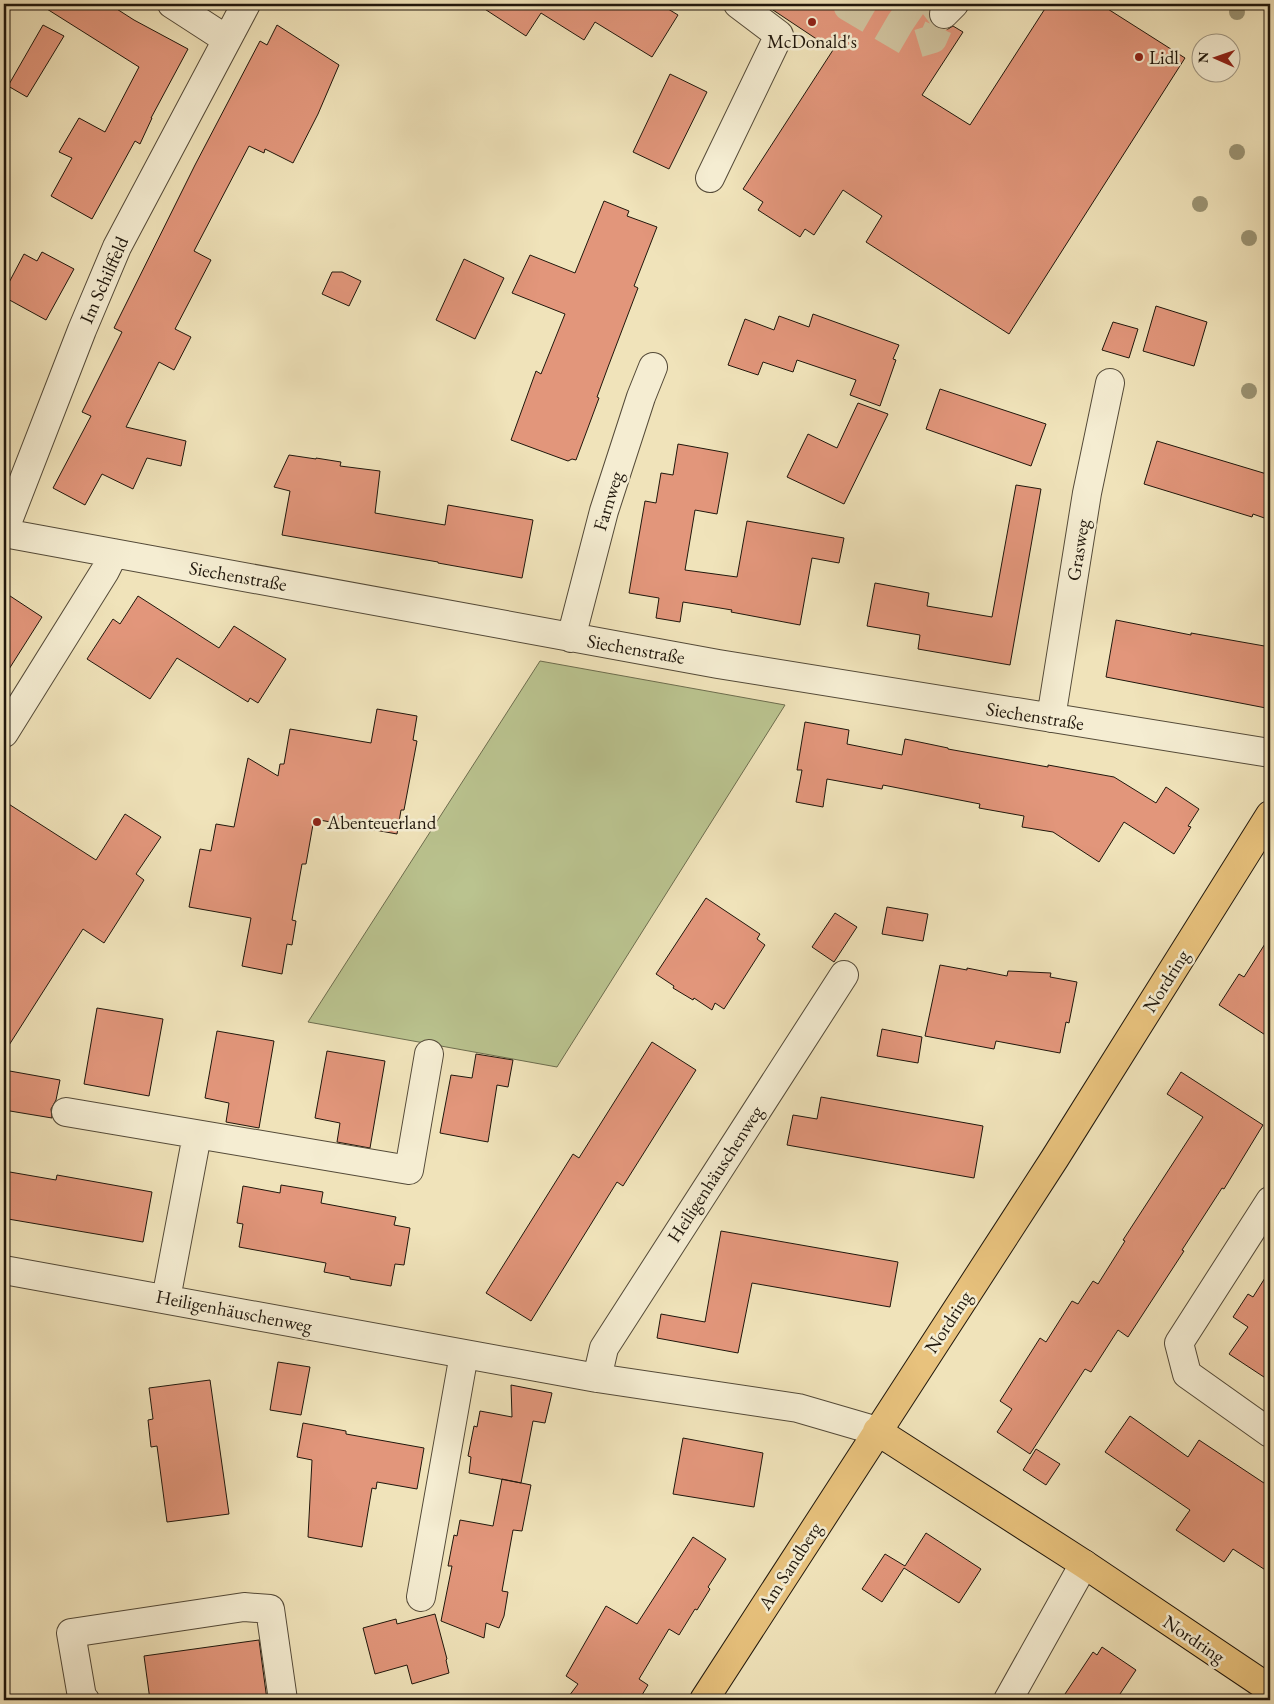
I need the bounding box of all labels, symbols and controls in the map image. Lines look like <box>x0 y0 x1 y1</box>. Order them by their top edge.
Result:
marker: McDonald's <box>806 16 818 28</box>
place label: McDonald's <box>767 29 857 54</box>
north arrow <box>1192 32 1242 82</box>
place label: Lidl <box>1149 45 1179 70</box>
marker: Lidl <box>1133 51 1145 63</box>
text: N <box>1194 51 1212 64</box>
street label: Im Schilffeld <box>74 232 134 327</box>
street label: Farnweg <box>587 468 629 534</box>
street label: Grasweg <box>1061 517 1095 583</box>
street label: Siechenstraße <box>187 555 289 597</box>
street label: Siechenstraße <box>585 628 687 670</box>
street label: Siechenstraße <box>984 696 1086 736</box>
place label: Abenteuerland <box>326 810 437 835</box>
marker: Abenteuerland <box>311 816 323 828</box>
street label: Nordring <box>1137 944 1195 1017</box>
street label: Heiligenhäuschenweg <box>661 1100 769 1247</box>
street label: Heiligenhäuschenweg <box>154 1284 315 1339</box>
street label: Nordring <box>919 1285 978 1358</box>
street label: Am Sandberg <box>752 1517 828 1615</box>
street label: Nordring <box>1158 1609 1230 1669</box>

